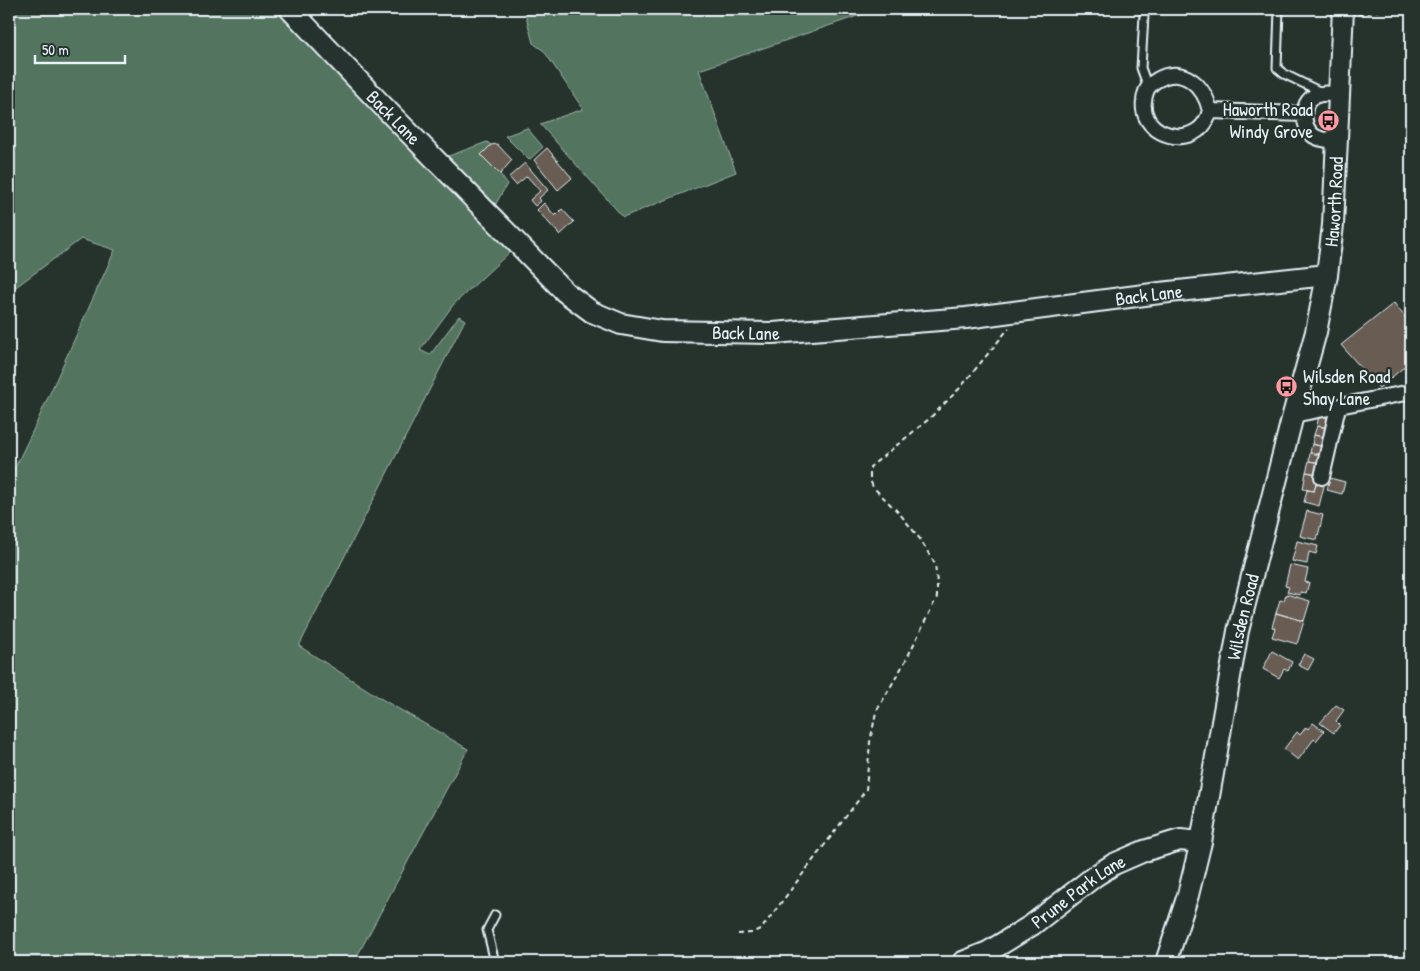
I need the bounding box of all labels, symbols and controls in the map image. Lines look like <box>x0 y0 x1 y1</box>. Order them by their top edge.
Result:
scale bar <box>35 32 125 64</box>
text: 50 m <box>42 39 69 60</box>
street label: Back Lane <box>361 84 427 151</box>
place label: Haworth Road Windy Grove <box>1223 96 1314 144</box>
bus stop icon: Haworth Road Windy Grove <box>1317 108 1341 132</box>
street label: Haworth Road <box>1317 156 1349 248</box>
street label: Back Lane <box>1114 278 1184 312</box>
street label: Back Lane <box>712 319 781 346</box>
place label: Wilsden Road Shay Lane <box>1303 363 1391 411</box>
bus stop icon: Wilsden Road Shay Lane <box>1275 375 1299 399</box>
street label: Wilsden Road <box>1220 571 1265 662</box>
street label: Prune Park Lane <box>1025 848 1130 934</box>

